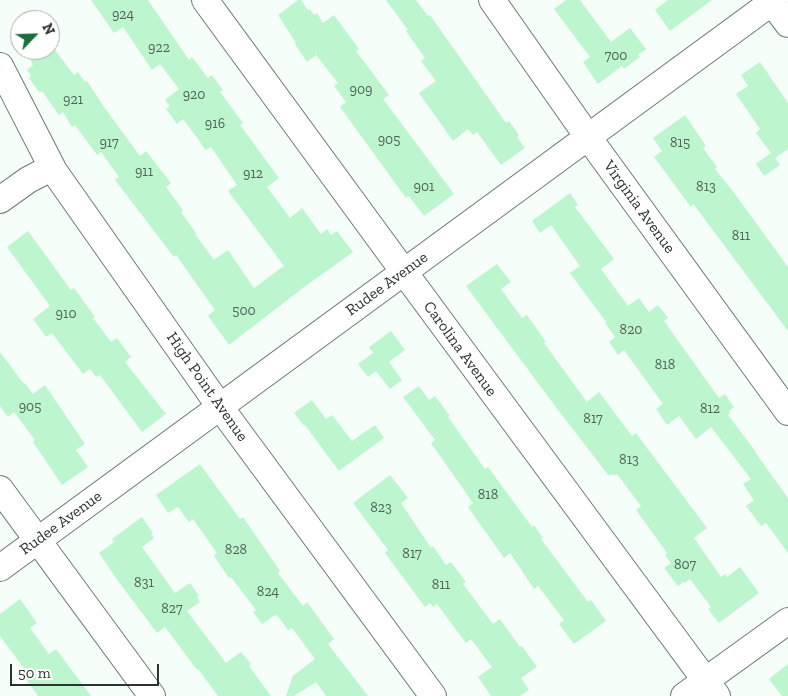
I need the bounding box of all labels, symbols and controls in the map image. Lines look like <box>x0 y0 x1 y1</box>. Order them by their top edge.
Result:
house number: 924 <box>112 7 134 23</box>
north arrow <box>10 10 60 60</box>
text: N <box>38 21 58 37</box>
house number: 922 <box>148 40 170 56</box>
house number: 700 <box>605 48 627 64</box>
house number: 909 <box>350 82 372 98</box>
house number: 920 <box>183 87 205 103</box>
house number: 921 <box>63 92 83 108</box>
house number: 916 <box>205 116 225 132</box>
house number: 905 <box>378 132 400 148</box>
house number: 917 <box>99 135 119 151</box>
house number: 815 <box>670 135 690 151</box>
street label: Virginia Avenue <box>599 157 679 257</box>
house number: 911 <box>135 164 153 180</box>
house number: 912 <box>243 166 263 182</box>
house number: 901 <box>414 179 434 195</box>
house number: 813 <box>696 179 716 195</box>
house number: 811 <box>732 228 750 244</box>
street label: Rudee Avenue <box>342 248 432 320</box>
street label: Carolina Avenue <box>419 298 501 400</box>
house number: 500 <box>232 303 256 319</box>
house number: 910 <box>56 306 76 322</box>
house number: 820 <box>620 322 642 338</box>
street label: High Point Avenue <box>162 329 252 445</box>
house number: 818 <box>655 357 675 373</box>
house number: 905 <box>19 399 41 415</box>
house number: 812 <box>700 401 720 417</box>
house number: 817 <box>583 411 603 427</box>
house number: 813 <box>619 452 639 468</box>
street label: Rudee Avenue <box>16 487 106 559</box>
house number: 818 <box>478 487 498 503</box>
house number: 823 <box>370 500 392 516</box>
house number: 828 <box>225 542 247 558</box>
house number: 817 <box>402 546 422 562</box>
house number: 807 <box>674 557 696 573</box>
house number: 831 <box>134 575 154 591</box>
house number: 811 <box>432 577 450 593</box>
house number: 824 <box>257 584 279 600</box>
house number: 827 <box>161 601 183 617</box>
scale bar <box>12 654 161 686</box>
text: 50 m <box>18 664 51 682</box>

